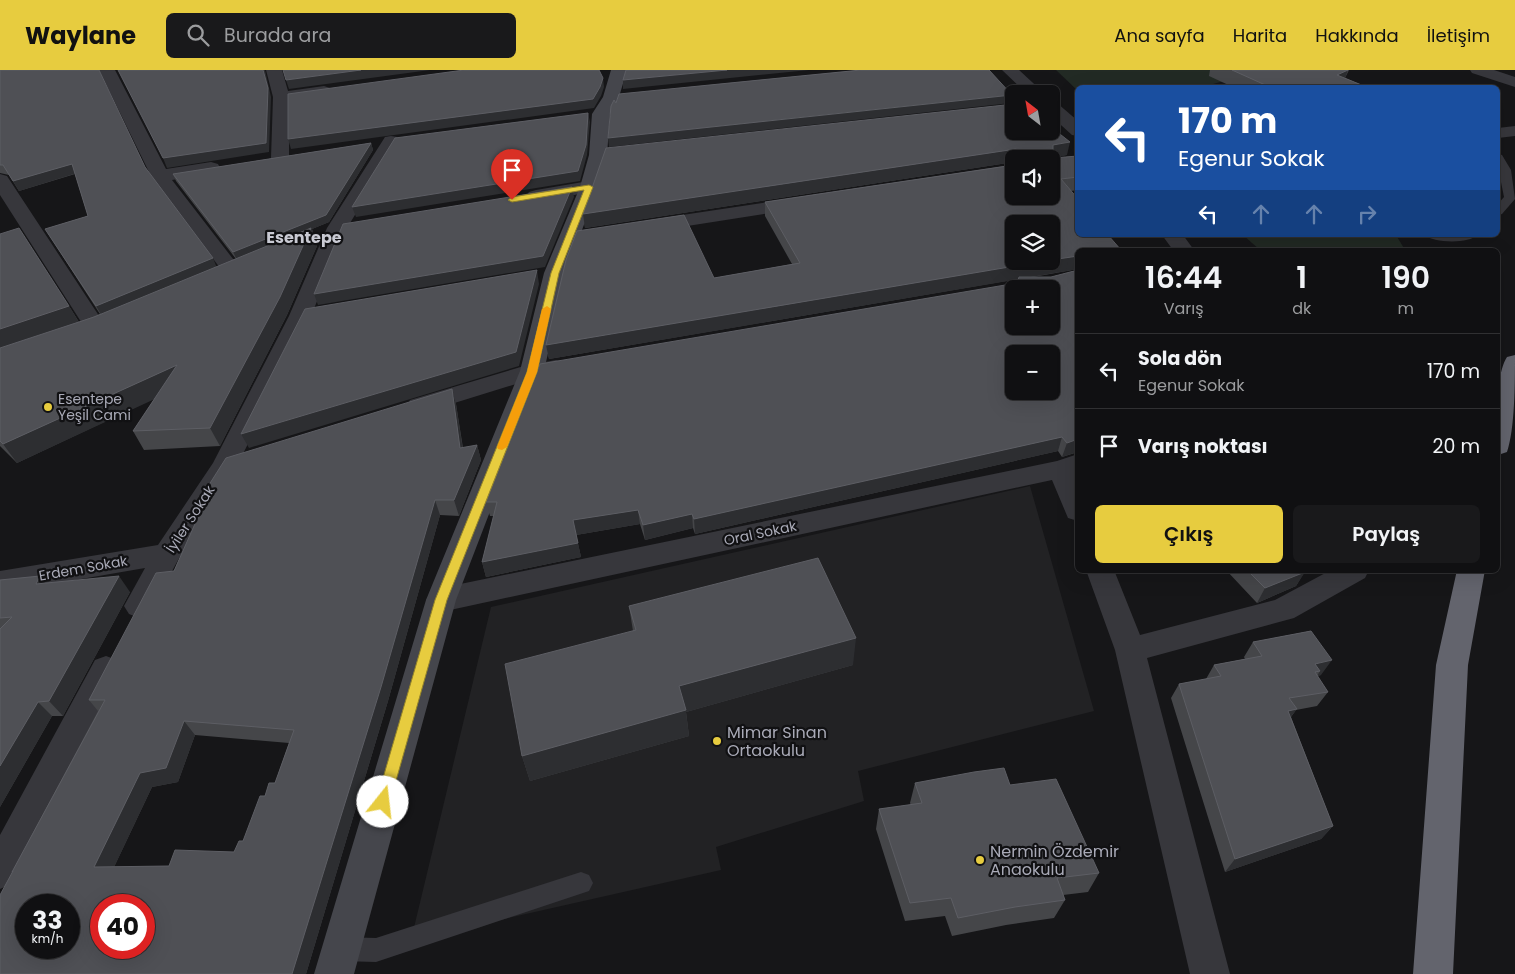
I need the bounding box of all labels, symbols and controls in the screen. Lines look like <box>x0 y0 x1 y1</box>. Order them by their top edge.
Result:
search box <box>166 13 516 58</box>
text: Waylane <box>25 19 136 52</box>
icon: search <box>184 21 212 49</box>
text: Burada ara <box>224 22 331 49</box>
text: Ana sayfa <box>1114 23 1205 48</box>
text: Harita <box>1233 23 1287 48</box>
text: Hakkında <box>1315 23 1399 48</box>
text: İletişim <box>1427 23 1490 48</box>
north arrow <box>1005 85 1060 140</box>
map controls <box>1005 85 1060 400</box>
text: 170 m <box>1178 96 1277 145</box>
icon: left <box>1095 105 1160 170</box>
text: Egenur Sokak <box>1178 143 1325 174</box>
pin <box>491 149 533 200</box>
button: sound <box>1005 150 1060 205</box>
icon: arrive <box>498 156 526 184</box>
icon: left <box>1194 200 1222 228</box>
icon: ahead <box>1247 200 1275 228</box>
icon: ahead <box>1300 200 1328 228</box>
icon: right <box>1353 200 1381 228</box>
button: layers <box>1005 215 1060 270</box>
district label: Esentepe <box>266 226 342 249</box>
text: 16:44 <box>1145 256 1222 299</box>
text: 1 <box>1296 256 1307 299</box>
text: 190 <box>1381 256 1430 299</box>
button: + <box>1005 280 1060 335</box>
text: Varış <box>1164 297 1204 320</box>
text: dk <box>1292 297 1311 320</box>
text: m <box>1397 297 1414 320</box>
button: − <box>1005 345 1060 400</box>
text: Sola dön <box>1138 345 1222 372</box>
icon: left <box>1095 357 1123 385</box>
text: 170 m <box>1427 358 1480 385</box>
text: Egenur Sokak <box>1138 374 1245 397</box>
place label: Esentepe Yeşil Cami <box>58 389 131 425</box>
marker: Esentepe Yeşil Cami <box>42 401 54 413</box>
icon: arrive <box>1095 432 1123 460</box>
text: Varış noktası <box>1138 433 1268 460</box>
text: 20 m <box>1432 433 1480 460</box>
street label: İyiler Sokak <box>161 481 220 557</box>
button: Çıkış <box>1095 505 1283 563</box>
button: Paylaş <box>1293 505 1480 563</box>
street label: Oral Sokak <box>722 515 799 550</box>
street label: Erdem Sokak <box>37 550 130 586</box>
place label: Mimar Sinan Ortaokulu <box>727 721 827 762</box>
marker: Mimar Sinan Ortaokulu <box>711 735 723 747</box>
position arrow <box>356 775 408 827</box>
place label: Nermin Özdemir Anaokulu <box>990 840 1119 881</box>
marker: Nermin Özdemir Anaokulu <box>974 854 986 866</box>
speed limit sign: 40 <box>90 894 155 959</box>
text: 33 <box>32 903 63 938</box>
text: km/h <box>32 930 63 947</box>

